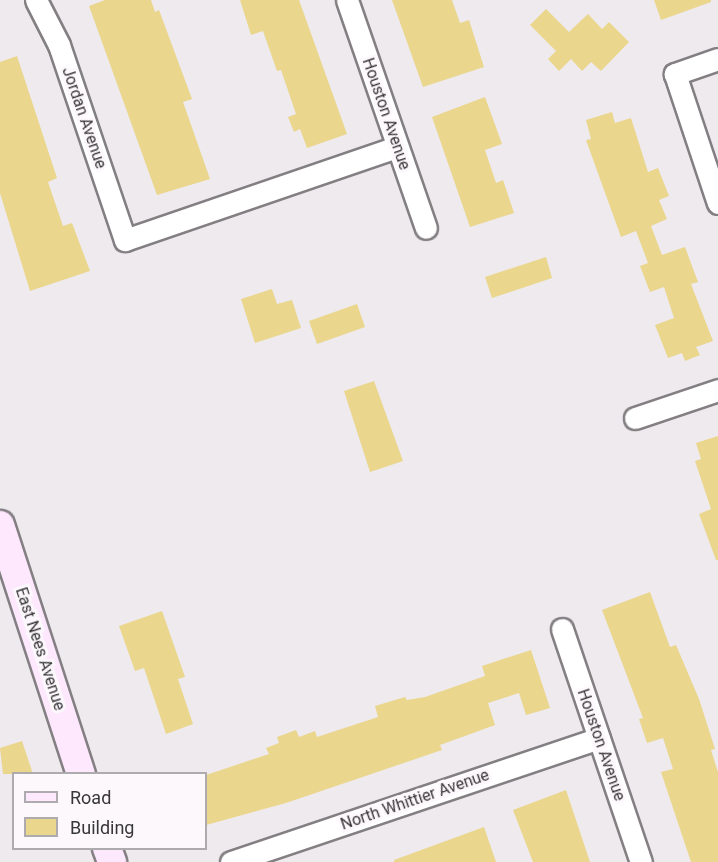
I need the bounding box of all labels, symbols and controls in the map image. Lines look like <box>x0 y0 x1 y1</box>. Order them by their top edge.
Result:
street label: Houston Avenue <box>358 56 414 172</box>
street label: Jordan Avenue <box>58 65 110 171</box>
street label: East Nees Avenue <box>11 585 69 713</box>
street label: Houston Avenue <box>573 687 629 803</box>
street label: North Whittier Avenue <box>338 766 492 834</box>
legend <box>12 772 207 850</box>
text: Road <box>70 787 111 808</box>
text: Building <box>70 817 134 838</box>

